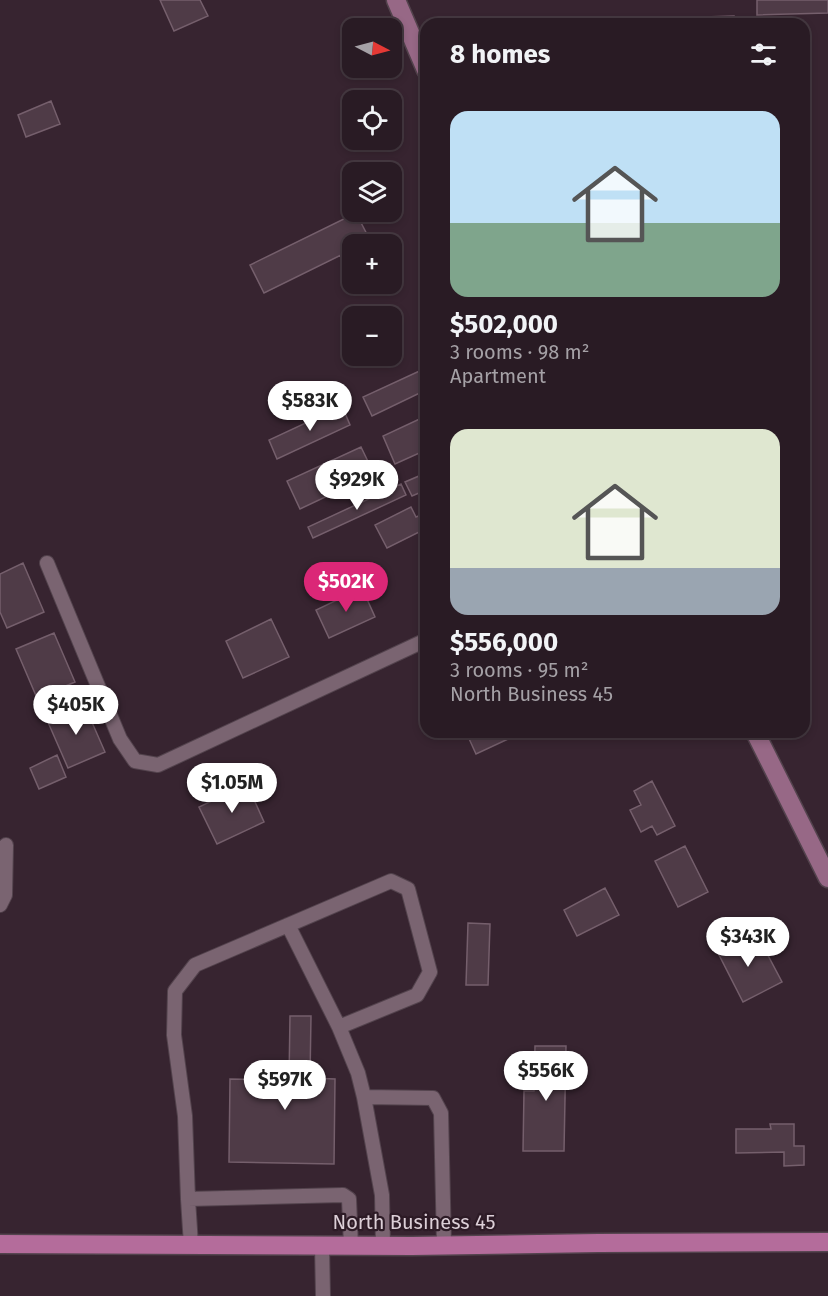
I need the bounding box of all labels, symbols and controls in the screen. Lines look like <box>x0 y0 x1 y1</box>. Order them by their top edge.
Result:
north arrow <box>342 18 402 78</box>
map controls <box>342 18 402 366</box>
icon: filters <box>747 38 780 71</box>
text: 8 homes <box>450 39 550 70</box>
button: locate <box>342 90 402 150</box>
icon: home <box>561 150 669 258</box>
button: layers <box>342 162 402 222</box>
button: + <box>342 234 402 294</box>
button: − <box>342 306 402 366</box>
text: $502,000 <box>450 309 558 340</box>
text: 3 rooms · 98 m² <box>450 340 590 364</box>
text: Apartment <box>450 364 546 388</box>
pin: $583K <box>268 381 352 432</box>
text: $583K <box>282 388 338 412</box>
pin: $929K <box>315 460 399 511</box>
text: $929K <box>329 467 385 491</box>
icon: home <box>561 468 669 576</box>
pin: $502K <box>304 562 388 613</box>
text: $502K <box>318 569 374 593</box>
text: $556,000 <box>450 627 558 658</box>
text: 3 rooms · 95 m² <box>450 658 589 682</box>
text: North Business 45 <box>450 682 613 706</box>
pin: $405K <box>34 685 118 736</box>
text: $405K <box>47 692 105 716</box>
pin: $1.05M <box>183 763 281 814</box>
text: $1.05M <box>201 770 263 794</box>
pin: $343K <box>706 917 790 968</box>
text: $343K <box>720 924 776 948</box>
pin: $556K <box>504 1051 588 1102</box>
text: $556K <box>518 1058 574 1082</box>
pin: $597K <box>243 1060 327 1111</box>
text: $597K <box>258 1067 312 1091</box>
street label: North Business 45 <box>333 1210 495 1234</box>

